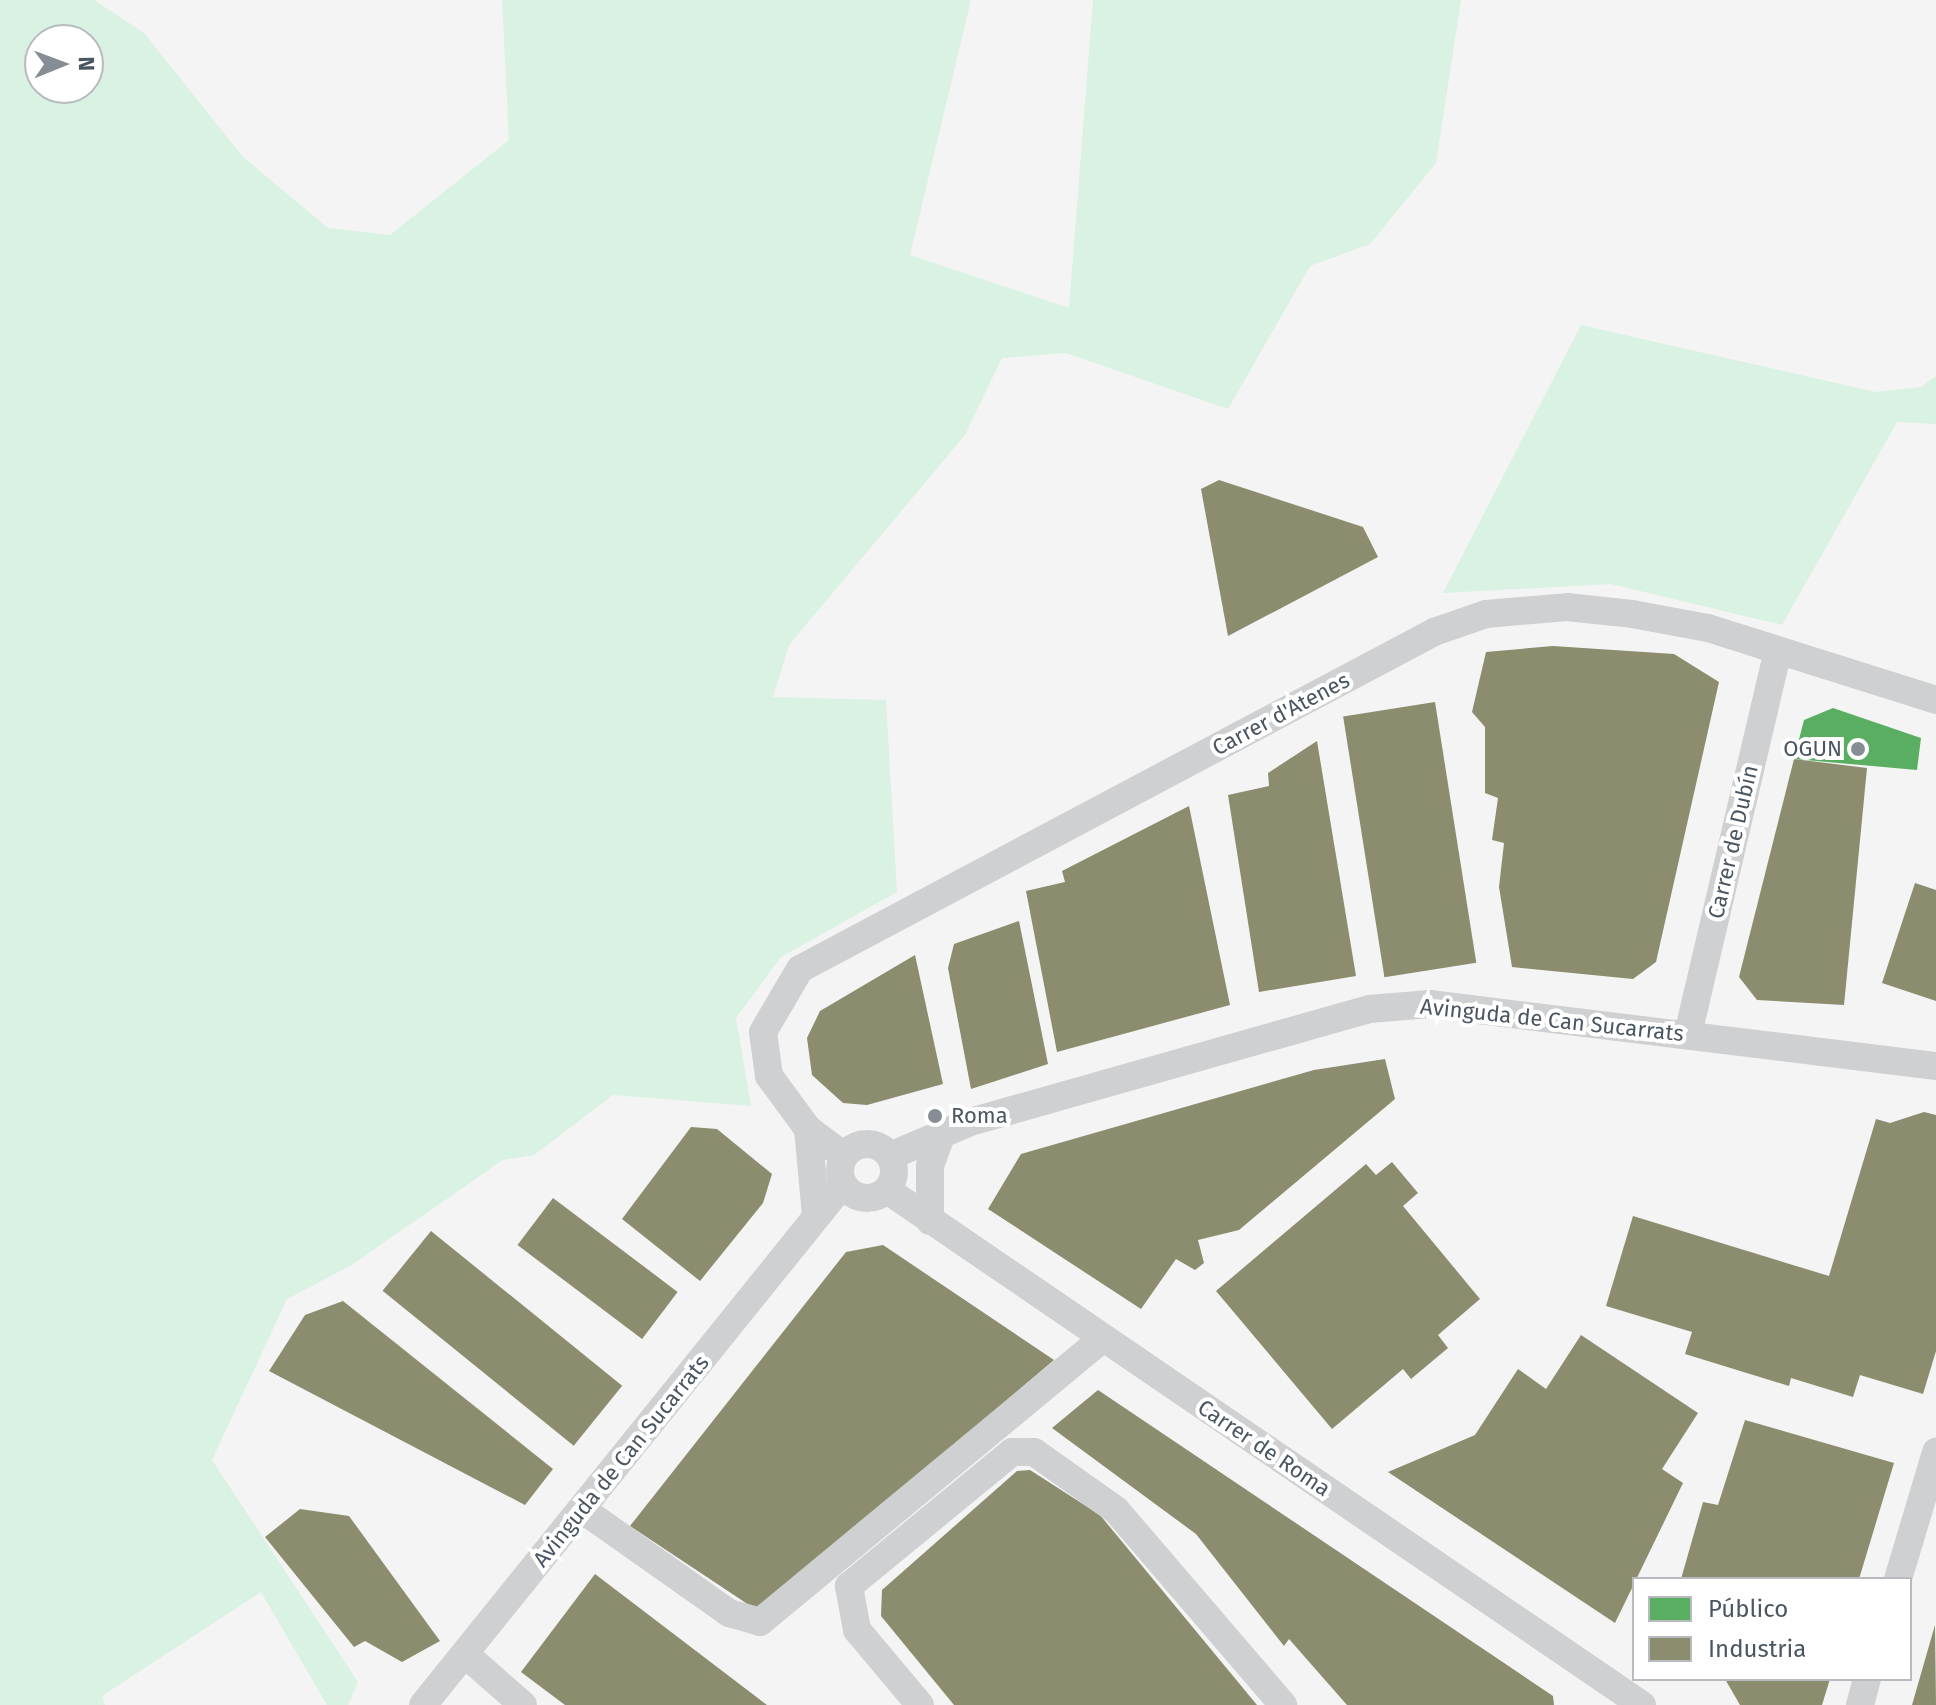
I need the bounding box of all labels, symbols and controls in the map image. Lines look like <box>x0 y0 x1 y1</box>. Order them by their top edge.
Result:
north arrow <box>24 24 104 104</box>
text: N <box>73 56 100 71</box>
street label: Carrer d'Atenes <box>1208 667 1354 761</box>
place label: OGUN <box>1783 736 1842 762</box>
marker: OGUN <box>1849 740 1867 758</box>
street label: Carrer de Dubín <box>1703 763 1763 921</box>
street label: Avinguda de Can Sucarrats <box>1419 993 1685 1047</box>
place label: Roma <box>951 1103 1008 1129</box>
marker: Roma <box>926 1107 944 1125</box>
street label: Avinguda de Can Sucarrats <box>527 1350 715 1572</box>
street label: Carrer de Roma <box>1193 1394 1335 1502</box>
legend <box>1632 1577 1912 1681</box>
text: Público <box>1708 1595 1788 1623</box>
text: Industria <box>1708 1635 1806 1663</box>

